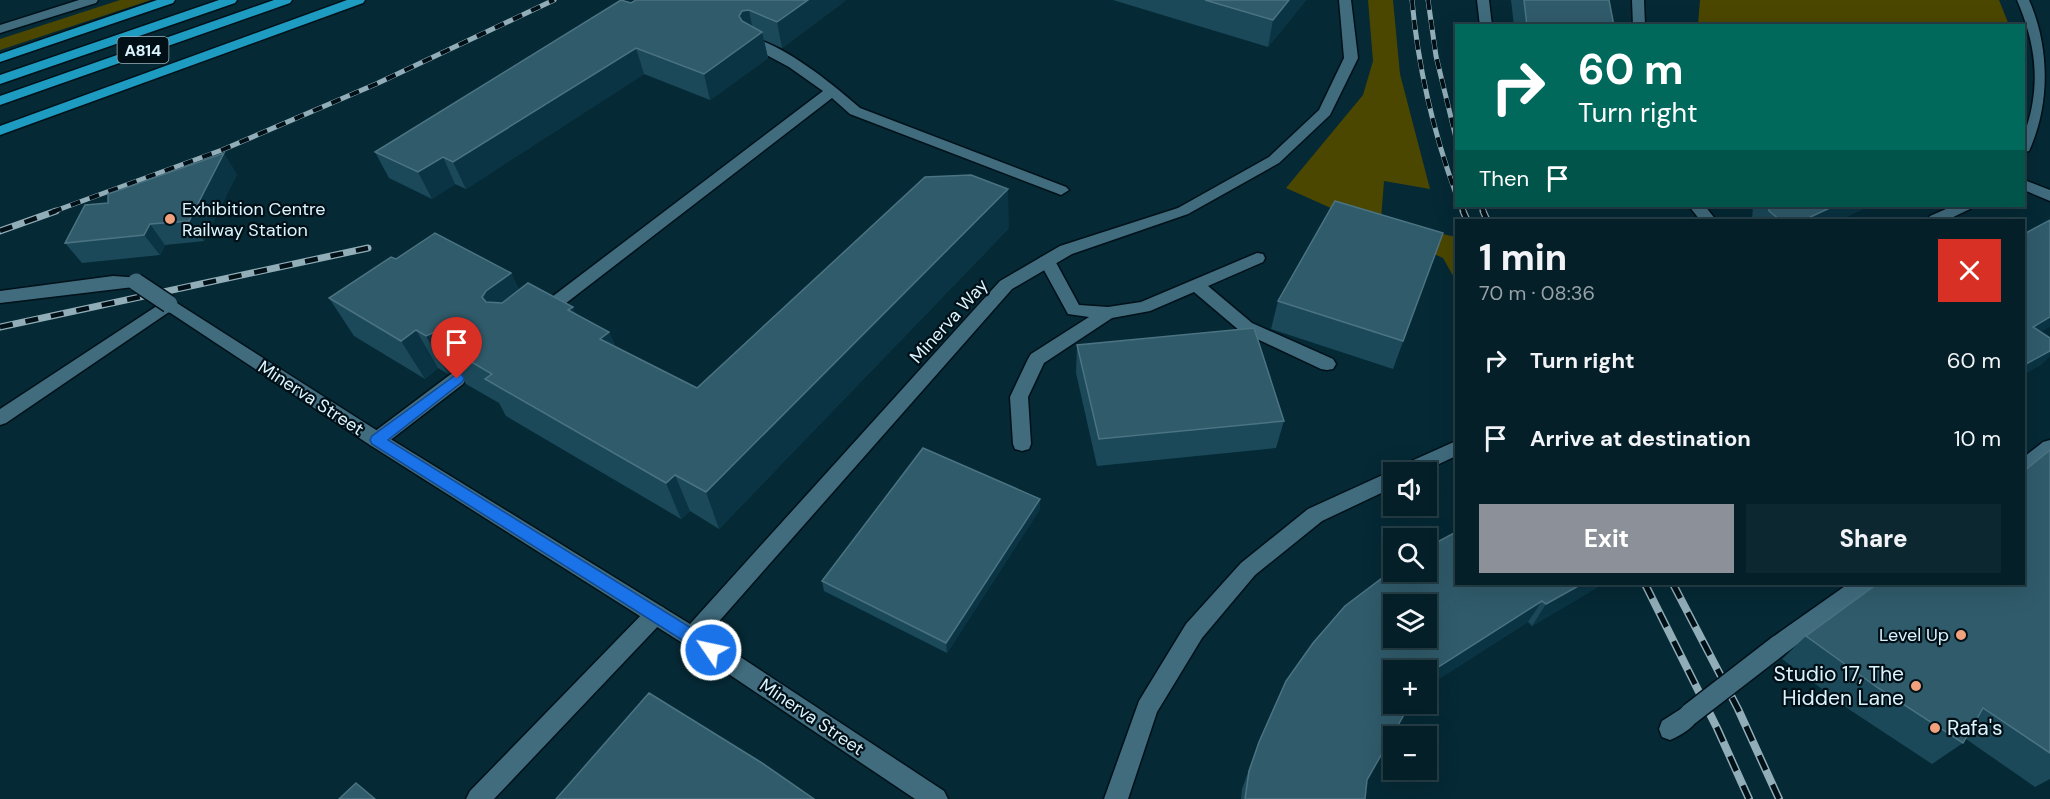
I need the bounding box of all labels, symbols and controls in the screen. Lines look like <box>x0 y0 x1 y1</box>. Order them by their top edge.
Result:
road number: A814 <box>118 37 168 63</box>
text: 60 m <box>1578 42 1684 97</box>
icon: right <box>1479 48 1557 126</box>
text: Turn right <box>1578 95 1698 130</box>
icon: arrive <box>1541 162 1574 195</box>
text: Then <box>1479 164 1529 193</box>
place label: Exhibition Centre Railway Station <box>182 197 326 242</box>
marker: Exhibition Centre Railway Station <box>163 212 177 226</box>
text: 1 min <box>1479 234 1567 281</box>
button: close <box>1938 239 2001 302</box>
street label: Minerva Way <box>904 273 994 369</box>
text: 70 m · 08:36 <box>1479 280 1595 306</box>
pin <box>431 317 482 379</box>
icon: arrive <box>440 326 473 359</box>
icon: right <box>1479 344 1512 377</box>
text: Turn right <box>1530 346 1635 375</box>
text: 60 m <box>1947 346 2001 375</box>
street label: Minerva Street <box>254 355 368 441</box>
icon: arrive <box>1479 422 1512 455</box>
text: Arrive at destination <box>1530 424 1751 453</box>
text: 10 m <box>1954 424 2001 453</box>
map controls <box>1383 462 1437 780</box>
button: sound <box>1383 462 1437 516</box>
button: Exit <box>1479 504 1734 573</box>
button: Share <box>1746 504 2001 573</box>
button: search <box>1383 528 1437 582</box>
button: layers <box>1383 594 1437 648</box>
position arrow <box>679 618 743 682</box>
place label: Level Up <box>1879 623 1949 647</box>
marker: Level Up <box>1954 628 1968 642</box>
button: + <box>1383 660 1437 714</box>
place label: Studio 17, The Hidden Lane <box>1773 660 1904 712</box>
street label: Minerva Street <box>755 673 869 761</box>
marker: Studio 17, The Hidden Lane <box>1909 679 1923 693</box>
place label: Rafa's <box>1947 714 2003 742</box>
marker: Rafa's <box>1928 721 1942 735</box>
button: − <box>1383 726 1437 780</box>

